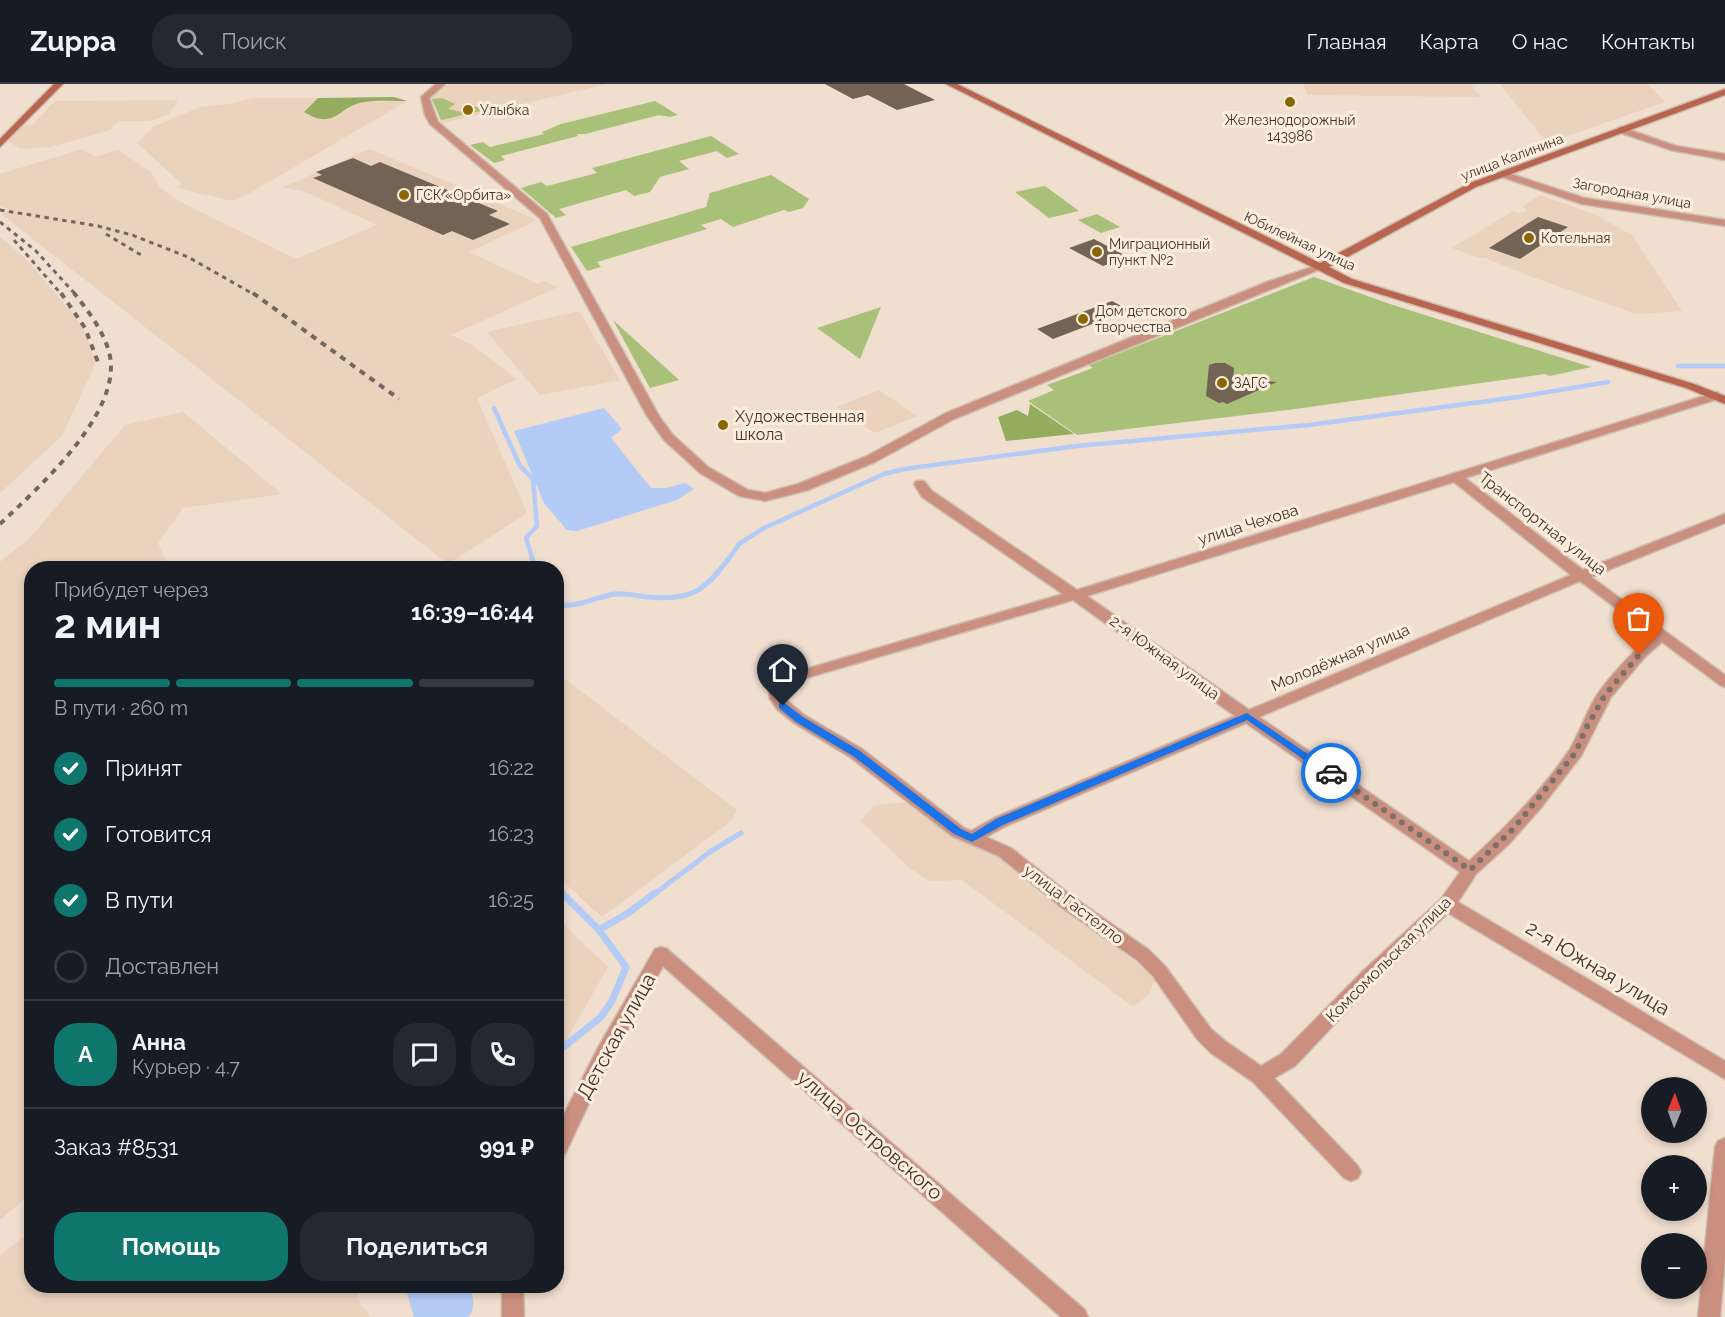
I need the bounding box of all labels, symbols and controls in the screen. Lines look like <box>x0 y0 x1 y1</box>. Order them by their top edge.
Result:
search box <box>152 14 572 68</box>
text: Zuppa <box>30 25 116 58</box>
icon: search <box>173 25 206 58</box>
text: Поиск <box>221 28 287 54</box>
text: Главная <box>1307 29 1387 54</box>
text: Карта <box>1420 29 1479 54</box>
text: О нас <box>1512 29 1568 54</box>
text: Контакты <box>1601 29 1695 54</box>
marker: Железнодорожный 143986 <box>1283 95 1297 109</box>
place label: Улыбка <box>480 102 529 118</box>
marker: Улыбка <box>461 103 475 117</box>
place label: Железнодорожный 143986 <box>1224 112 1356 144</box>
street label: улица Калинина <box>1459 130 1565 184</box>
street label: Загородная улица <box>1571 175 1693 211</box>
place label: ГСК «Орбита» <box>416 187 511 203</box>
marker: ГСК «Орбита» <box>397 188 411 202</box>
street label: Юбилейная улица <box>1242 208 1358 274</box>
place label: Котельная <box>1541 230 1611 246</box>
marker: Котельная <box>1522 231 1536 245</box>
place label: Миграционный пункт №2 <box>1109 236 1210 268</box>
marker: Миграционный пункт №2 <box>1090 245 1104 259</box>
place label: Дом детского творчества <box>1095 303 1187 335</box>
marker: Дом детского творчества <box>1076 312 1090 326</box>
place label: ЗАГС <box>1234 375 1268 391</box>
marker: ЗАГС <box>1215 376 1229 390</box>
place label: Художественная школа <box>735 407 865 444</box>
marker: Художественная школа <box>716 418 730 432</box>
street label: Транспортная улица <box>1475 468 1610 579</box>
street label: улица Чехова <box>1196 500 1301 549</box>
text: Прибудет через <box>54 578 208 602</box>
pin <box>1613 593 1664 655</box>
text: 16:39–16:44 <box>411 599 534 625</box>
text: 2 мин <box>54 601 161 647</box>
icon: bag <box>1622 602 1655 635</box>
street label: 2-я Южная улица <box>1106 611 1223 704</box>
street label: Молодёжная улица <box>1268 620 1412 695</box>
pin <box>757 644 808 706</box>
icon: home <box>766 653 799 686</box>
text: В пути · 260 m <box>54 696 188 720</box>
courier <box>1301 743 1361 803</box>
icon: check <box>54 752 87 785</box>
text: Принят <box>105 755 182 781</box>
text: 16:22 <box>489 756 534 780</box>
icon: car <box>1315 757 1348 790</box>
icon: check <box>54 818 87 851</box>
text: Готовится <box>105 821 212 847</box>
text: 16:23 <box>489 822 534 846</box>
street label: улица Гастелло <box>1020 861 1127 948</box>
icon: check <box>54 884 87 917</box>
text: В пути <box>105 887 173 913</box>
text: 16:25 <box>488 888 534 912</box>
street label: Комсомольская улица <box>1322 893 1455 1026</box>
street label: 2-я Южная улица <box>1522 916 1674 1020</box>
text: Доставлен <box>105 953 219 979</box>
street label: Детская улица <box>572 969 660 1103</box>
button: chat <box>393 1023 456 1086</box>
button: phone <box>471 1023 534 1086</box>
text: Анна <box>132 1029 186 1055</box>
text: А <box>78 1041 93 1067</box>
text: Курьер · 4.7 <box>132 1055 240 1079</box>
street label: улица Островского <box>792 1065 948 1205</box>
north arrow <box>1641 1077 1707 1143</box>
map controls <box>1641 1077 1707 1299</box>
text: Заказ #8531 <box>54 1134 178 1160</box>
text: 991 ₽ <box>479 1134 534 1160</box>
button: + <box>1641 1155 1707 1221</box>
button: Помощь <box>54 1212 288 1281</box>
button: Поделиться <box>300 1212 534 1281</box>
button: − <box>1641 1233 1707 1299</box>

